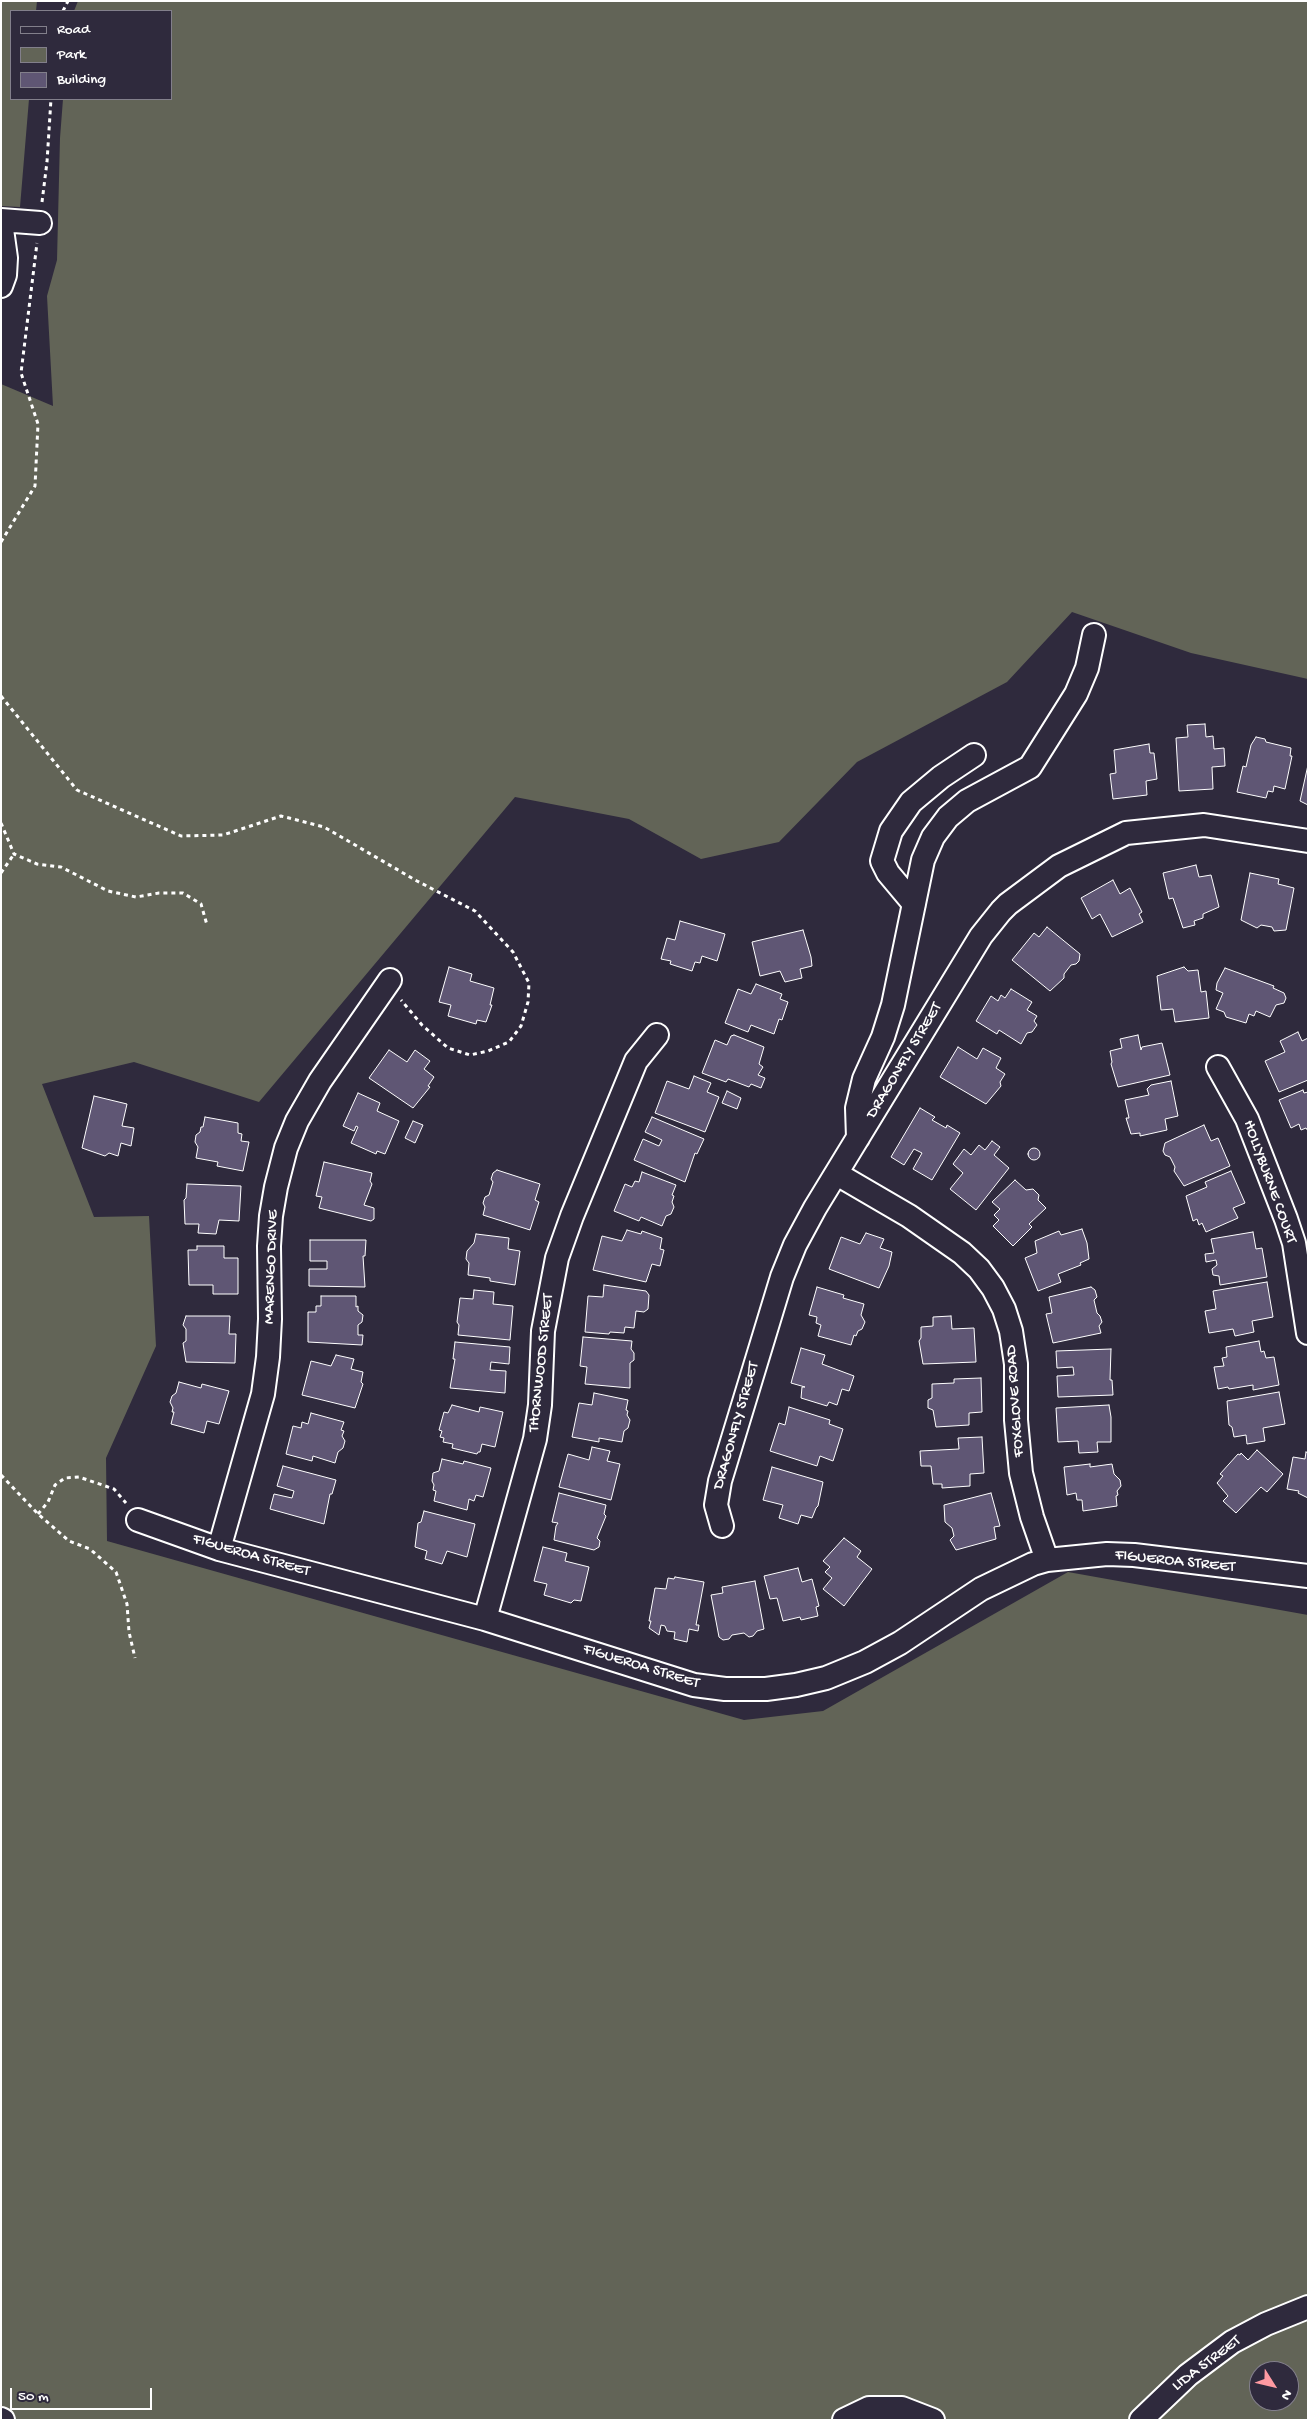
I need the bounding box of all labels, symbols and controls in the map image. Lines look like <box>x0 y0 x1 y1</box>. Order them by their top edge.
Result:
legend <box>10 10 172 100</box>
text: Road <box>57 21 90 39</box>
text: Park <box>57 46 86 64</box>
text: Building <box>57 71 106 89</box>
street label: DRAGONFLY STREET <box>863 1000 947 1122</box>
street label: HOLLYBURNE COURT <box>1238 1118 1300 1246</box>
street label: MARENGO DRIVE <box>260 1210 284 1324</box>
street label: THORNWOOD STREET <box>525 1293 559 1433</box>
street label: FOXGLOVE ROAD <box>1003 1344 1029 1458</box>
street label: DRAGONFLY STREET <box>710 1360 764 1492</box>
street label: FIGUEROA STREET <box>190 1530 312 1582</box>
street label: FIGUEROA STREET <box>1114 1546 1236 1578</box>
street label: FIGUEROA STREET <box>581 1640 701 1694</box>
street label: LIDA STREET <box>1169 2332 1245 2396</box>
north arrow <box>1249 2361 1299 2411</box>
scale bar <box>12 2378 155 2410</box>
text: N <box>1276 2386 1295 2403</box>
text: 50 m <box>18 2388 49 2406</box>

